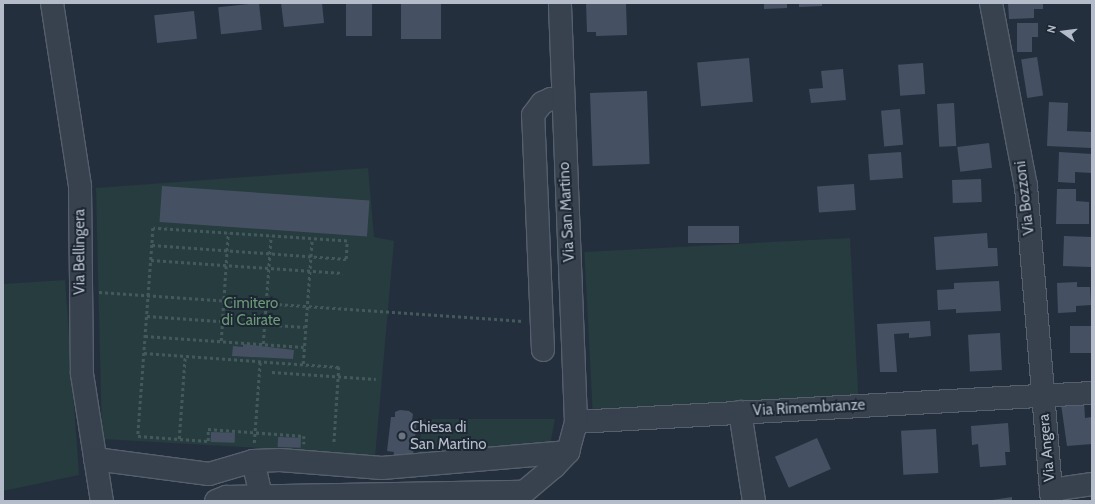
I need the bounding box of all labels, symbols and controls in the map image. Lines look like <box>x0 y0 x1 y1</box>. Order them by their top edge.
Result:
north arrow <box>1043 12 1083 52</box>
text: N <box>1044 24 1059 35</box>
street label: Via Bozzoni <box>1012 160 1038 236</box>
street label: Via San Martino <box>555 162 579 262</box>
street label: Via Bellingera <box>71 209 89 295</box>
park label: Cimitero di Cairate <box>222 294 280 329</box>
street label: Via Rimembranze <box>752 396 866 420</box>
street label: Via Angera <box>1035 413 1059 483</box>
place label: Chiesa di San Martino <box>410 418 487 453</box>
marker: Chiesa di San Martino <box>397 431 407 441</box>

